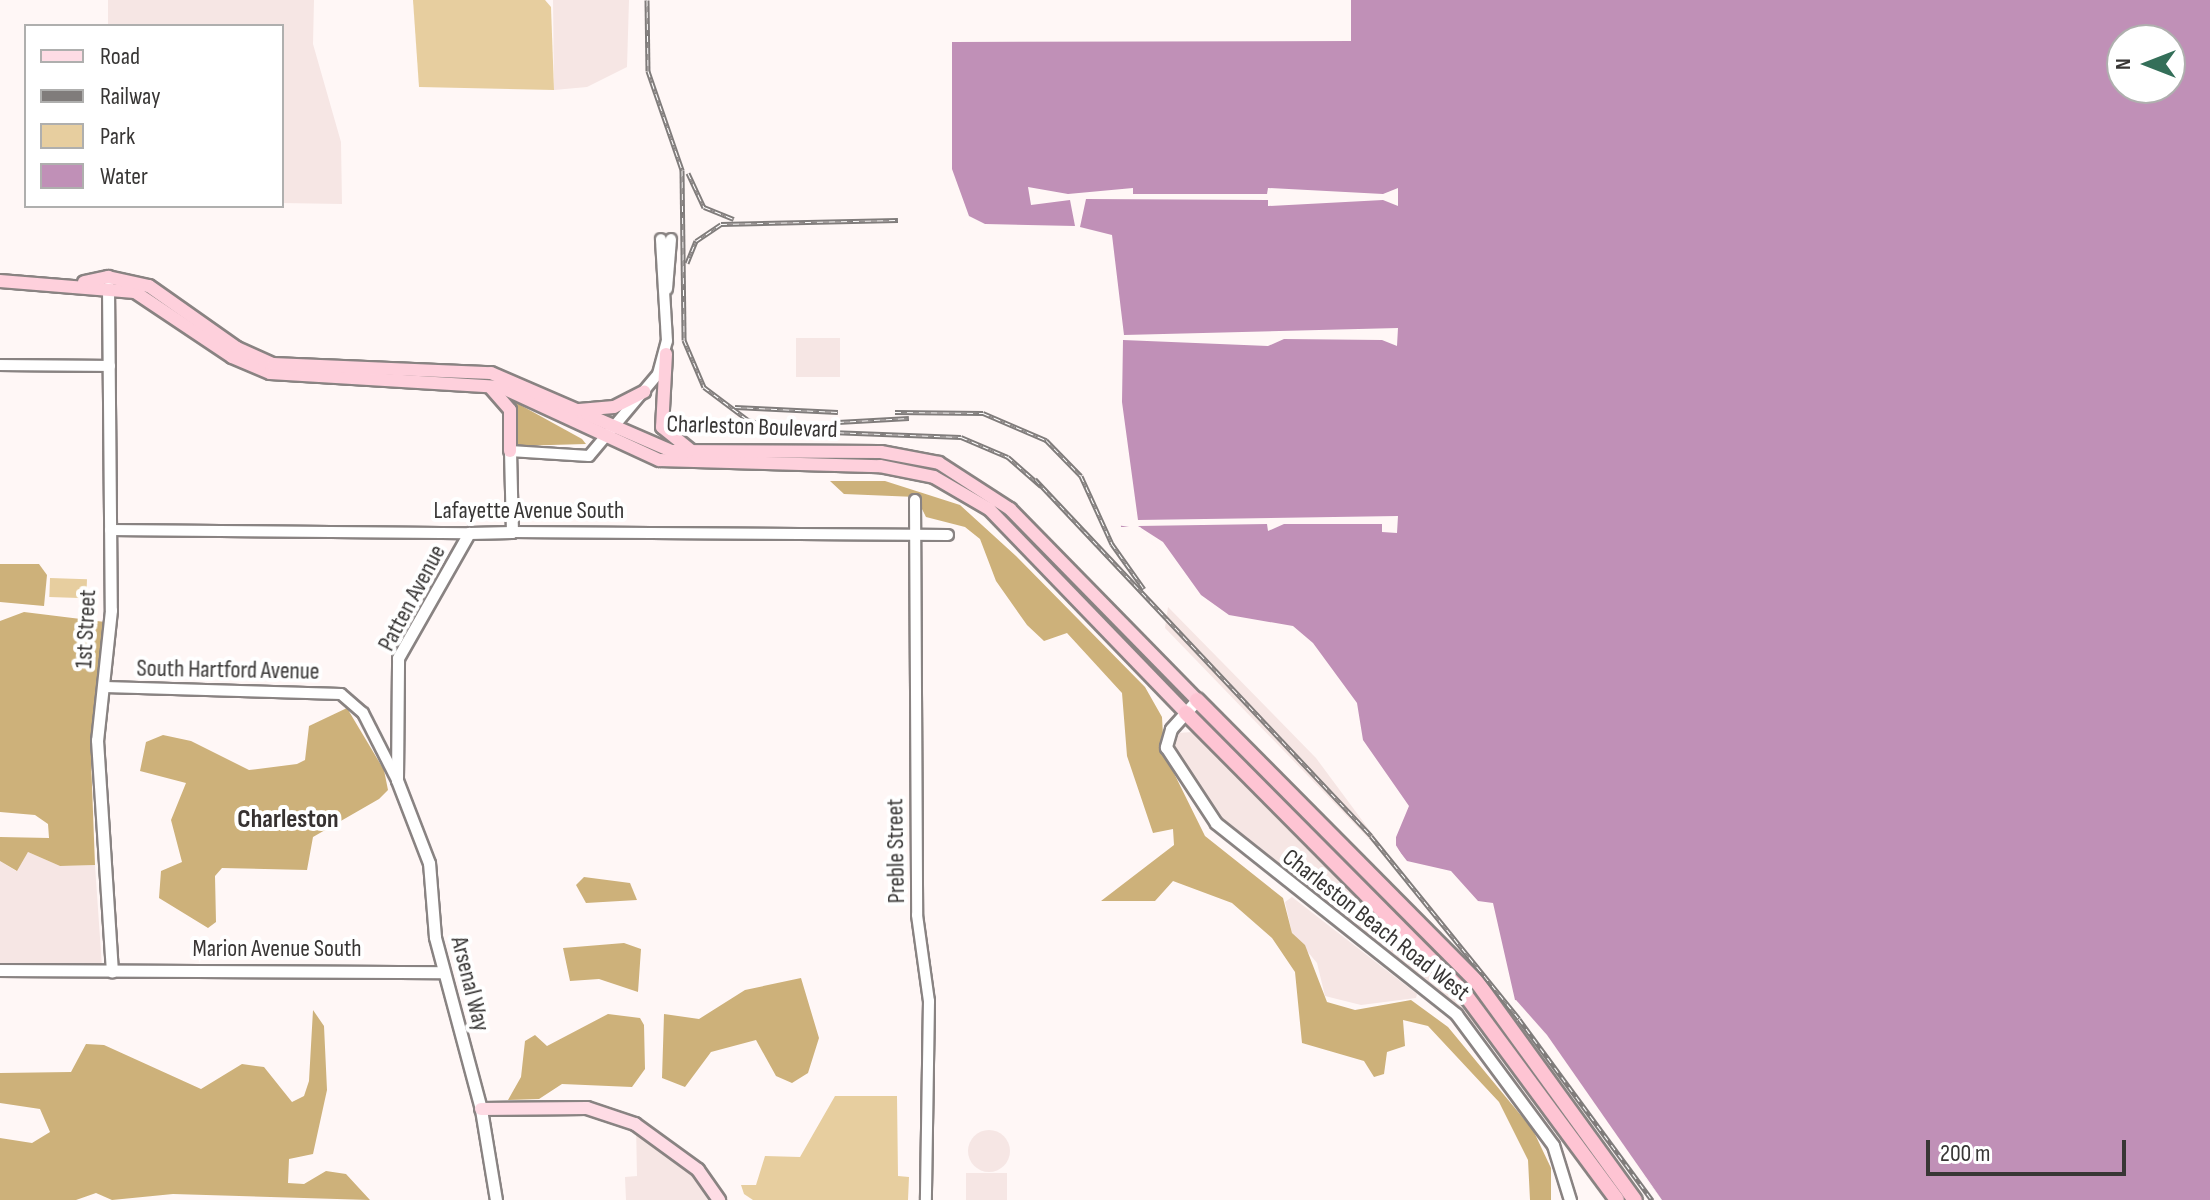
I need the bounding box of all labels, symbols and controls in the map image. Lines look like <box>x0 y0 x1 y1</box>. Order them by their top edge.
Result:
legend <box>24 24 284 208</box>
north arrow <box>2106 24 2186 104</box>
text: Road <box>100 42 140 71</box>
text: N <box>2110 58 2137 70</box>
text: Railway <box>100 82 160 111</box>
text: Park <box>100 122 135 151</box>
text: Water <box>100 162 148 191</box>
street label: Charleston Boulevard <box>666 410 838 444</box>
street label: Lafayette Avenue South <box>434 497 624 525</box>
street label: Patten Avenue <box>372 540 452 656</box>
street label: 1st Street <box>70 589 102 669</box>
street label: South Hartford Avenue <box>136 654 320 686</box>
street label: Preble Street <box>881 798 911 904</box>
district label: Charleston <box>237 804 339 836</box>
street label: Charleston Beach Road West <box>1277 843 1475 1007</box>
street label: Arsenal Way <box>444 934 496 1034</box>
street label: Marion Avenue South <box>192 935 362 963</box>
scale bar <box>1930 1124 2130 1174</box>
text: 200 m <box>1940 1139 1991 1168</box>

